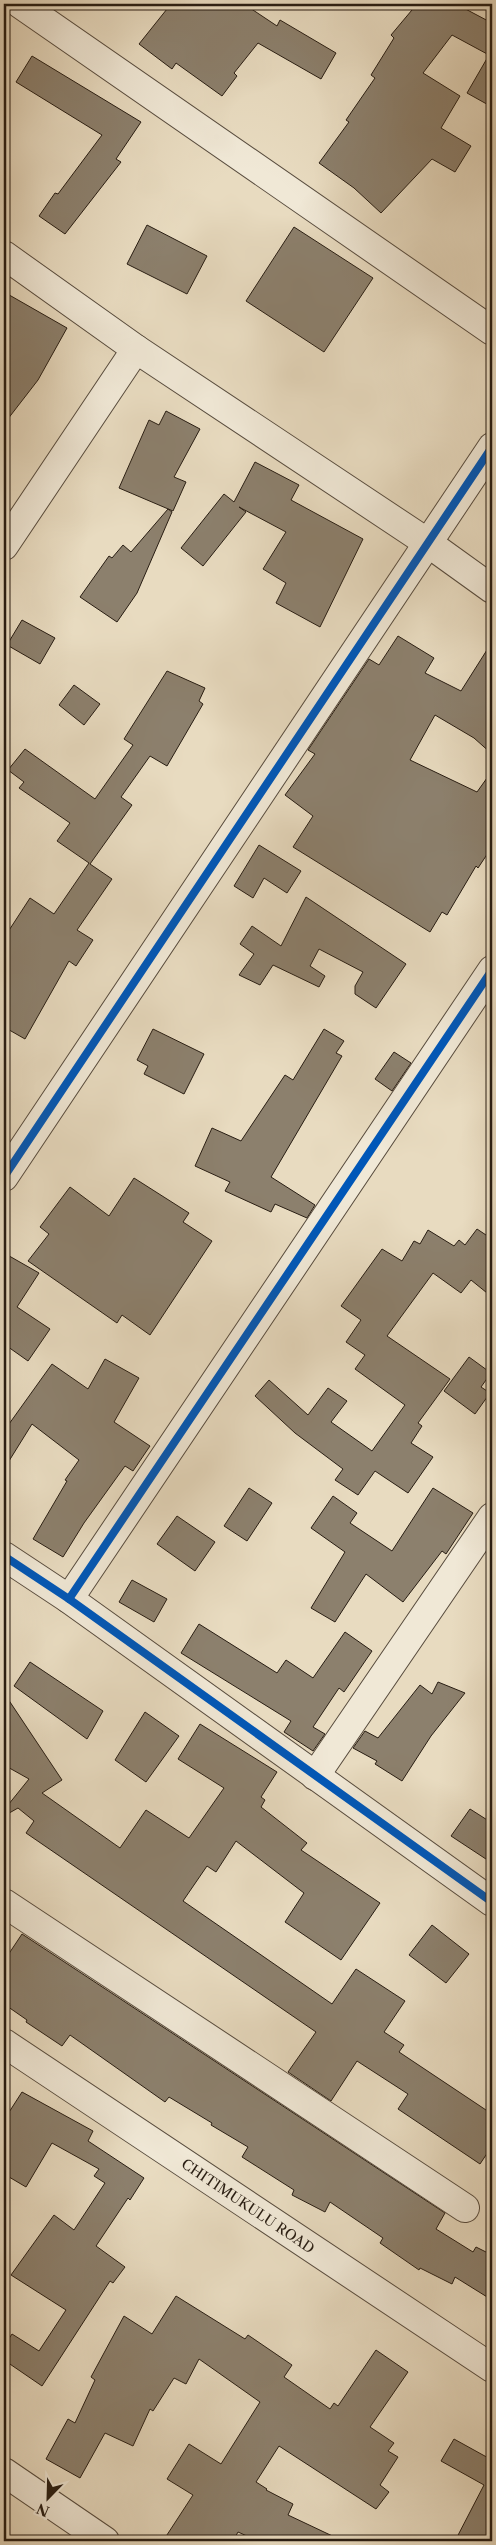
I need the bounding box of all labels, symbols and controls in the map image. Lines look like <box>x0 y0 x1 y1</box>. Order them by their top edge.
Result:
street label: CHITIMUKULU ROAD <box>178 2155 318 2257</box>
north arrow <box>22 2472 72 2522</box>
text: N <box>34 2499 52 2521</box>

